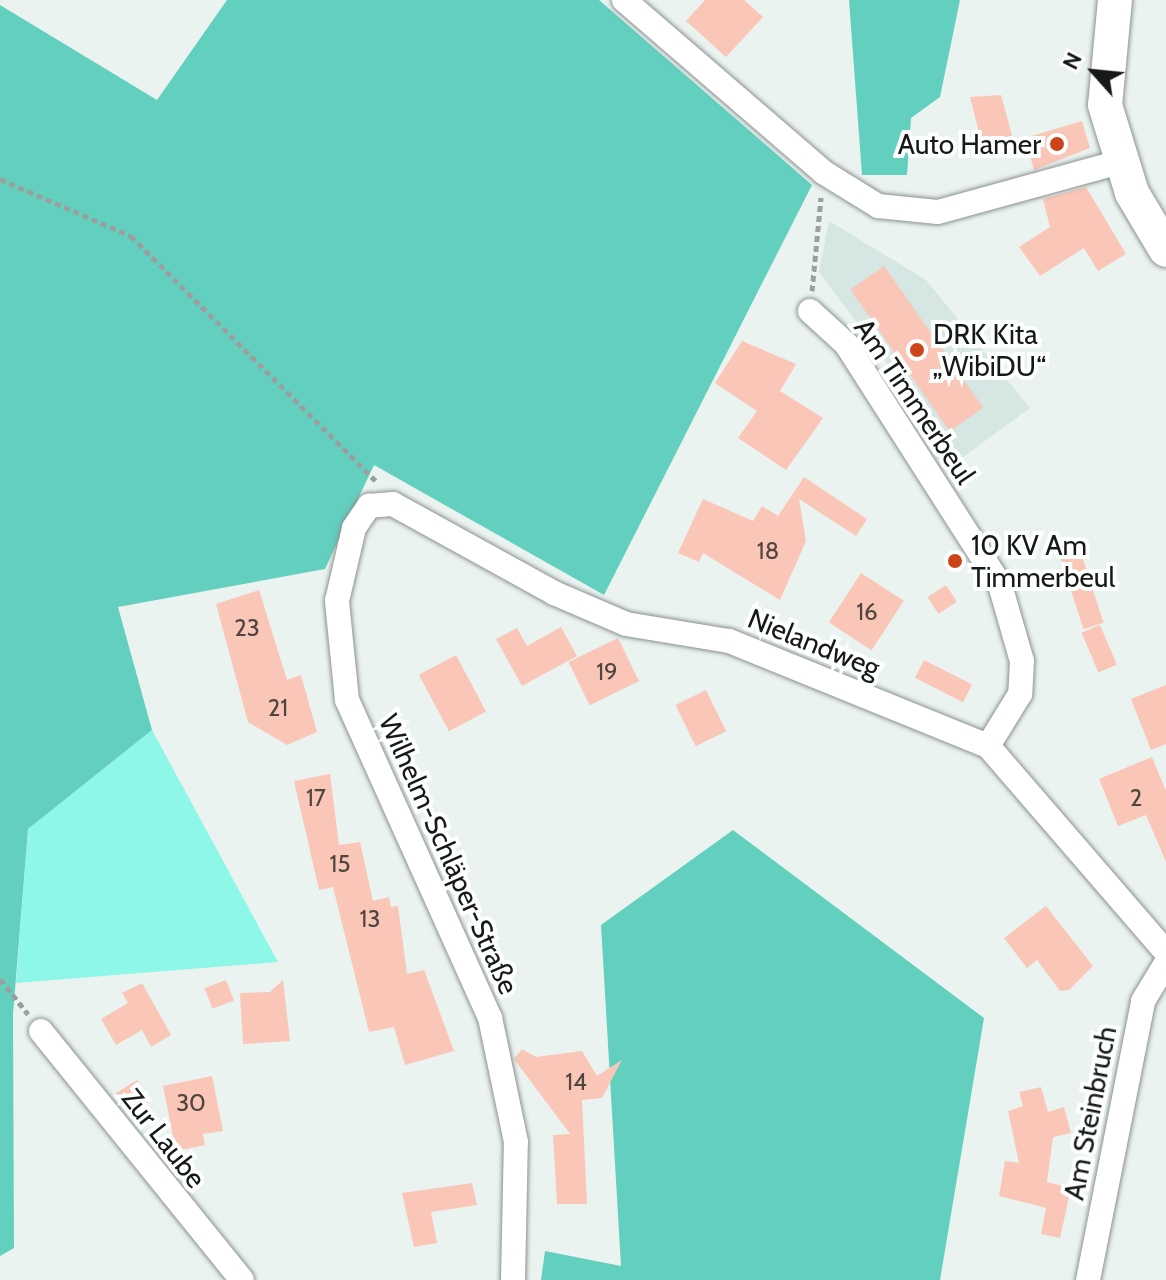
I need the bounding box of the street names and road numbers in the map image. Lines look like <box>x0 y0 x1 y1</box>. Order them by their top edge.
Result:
street label: Am Timmerbeul <box>847 312 983 490</box>
street label: Nielandweg <box>743 601 885 685</box>
street label: Wilhelm-Schläper-Straße <box>372 709 526 999</box>
street label: Am Steinbruch <box>1057 1023 1123 1203</box>
street label: Zur Laube <box>115 1082 213 1194</box>

